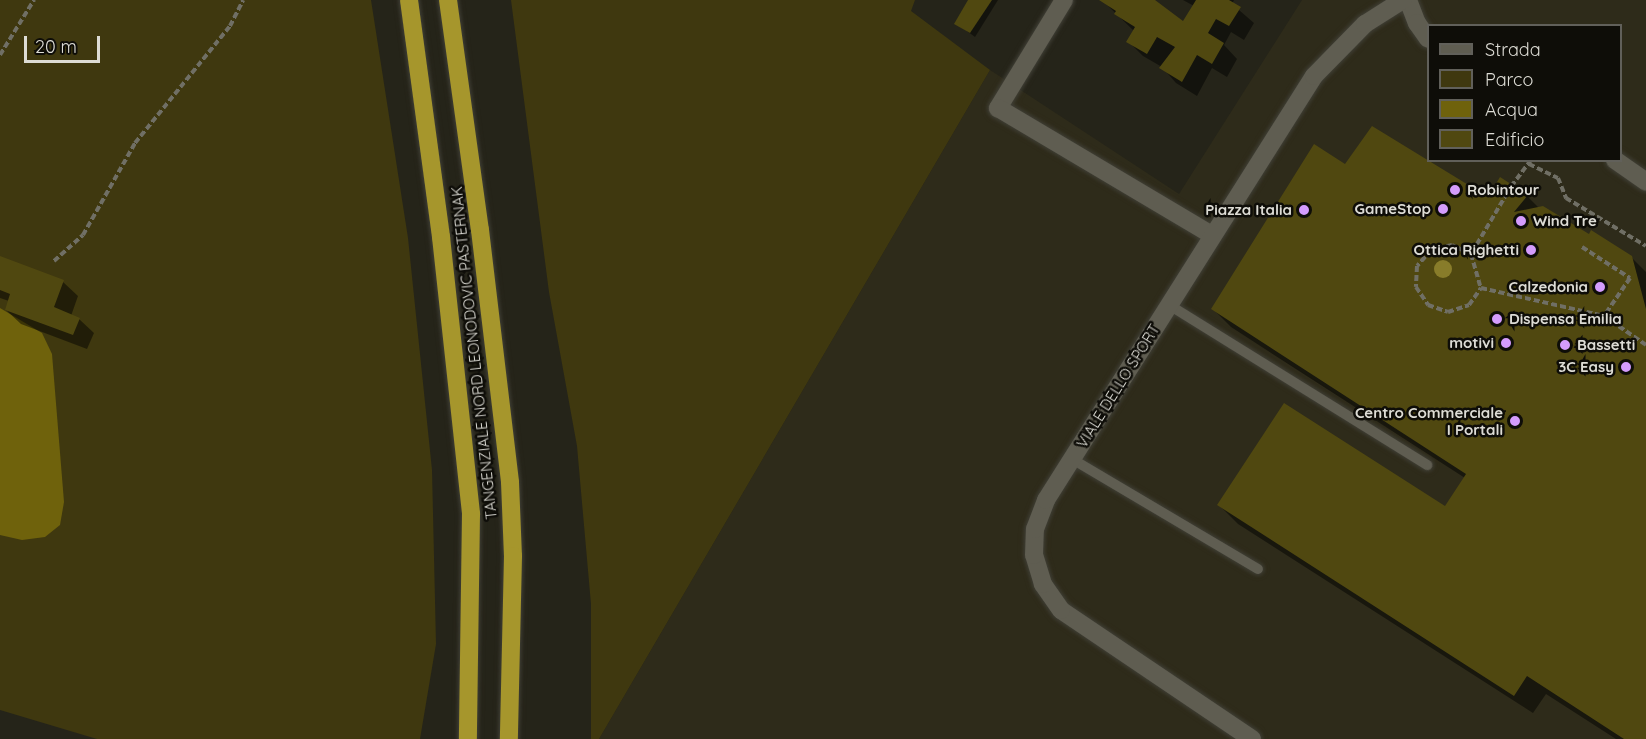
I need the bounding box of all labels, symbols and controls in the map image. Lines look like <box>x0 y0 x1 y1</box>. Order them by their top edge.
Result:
scale bar <box>27 24 104 62</box>
legend <box>1427 24 1622 162</box>
text: 20 m <box>35 35 77 58</box>
text: Strada <box>1485 38 1541 61</box>
text: Parco <box>1485 68 1533 91</box>
text: Acqua <box>1485 98 1538 121</box>
text: Edificio <box>1485 128 1544 151</box>
place label: Robintour <box>1467 181 1539 199</box>
marker: Robintour <box>1448 183 1462 197</box>
street label: TANGENZIALE NORD LEONODOVIC PASTERNAK <box>448 186 500 520</box>
place label: GameStop <box>1354 200 1431 218</box>
place label: Piazza Italia <box>1205 201 1292 219</box>
marker: GameStop <box>1436 202 1450 216</box>
marker: Piazza Italia <box>1297 203 1311 217</box>
place label: Wind Tre <box>1533 212 1597 230</box>
marker: Wind Tre <box>1514 214 1528 228</box>
place label: Ottica Righetti <box>1414 241 1519 259</box>
marker: Ottica Righetti <box>1524 243 1538 257</box>
place label: Calzedonia <box>1508 278 1588 296</box>
marker: Calzedonia <box>1593 280 1607 294</box>
place label: Dispensa Emilia <box>1509 310 1622 328</box>
marker: Dispensa Emilia <box>1490 312 1504 326</box>
street label: VIALE DELLO SPORT <box>1073 321 1163 451</box>
place label: motivi <box>1449 334 1494 352</box>
marker: motivi <box>1499 336 1513 350</box>
place label: Bassetti <box>1577 336 1635 354</box>
marker: Bassetti <box>1558 338 1572 352</box>
place label: 3C Easy <box>1558 358 1614 376</box>
marker: 3C Easy <box>1619 360 1633 374</box>
place label: Centro Commerciale I Portali <box>1355 403 1503 438</box>
marker: Centro Commerciale I Portali <box>1508 414 1522 428</box>

